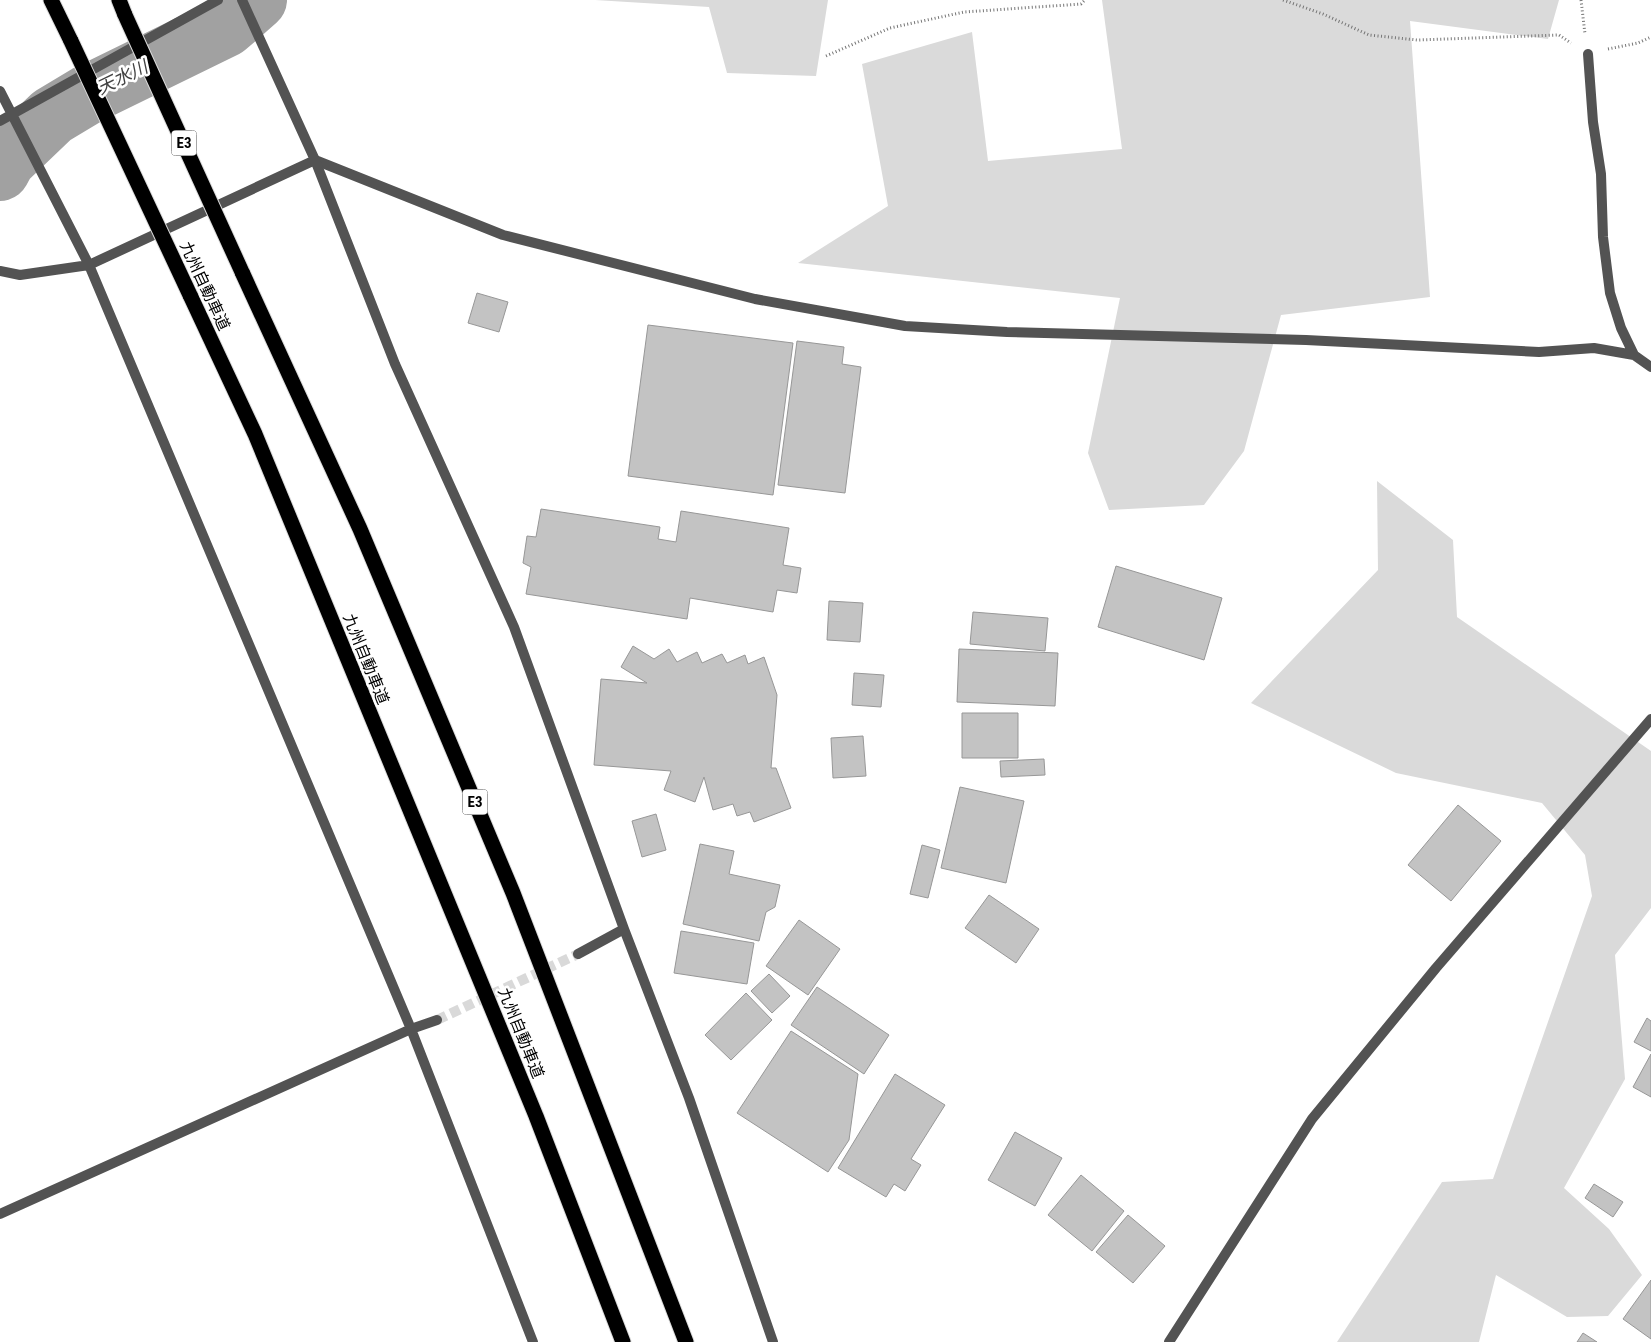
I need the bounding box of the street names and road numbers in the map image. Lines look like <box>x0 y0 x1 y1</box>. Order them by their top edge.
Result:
road number: E3 <box>172 130 196 156</box>
street label: 九州自動車道 <box>176 238 234 334</box>
street label: 九州自動車道 <box>339 611 393 707</box>
road number: E3 <box>462 790 488 814</box>
street label: 九州自動車道 <box>494 985 548 1081</box>

